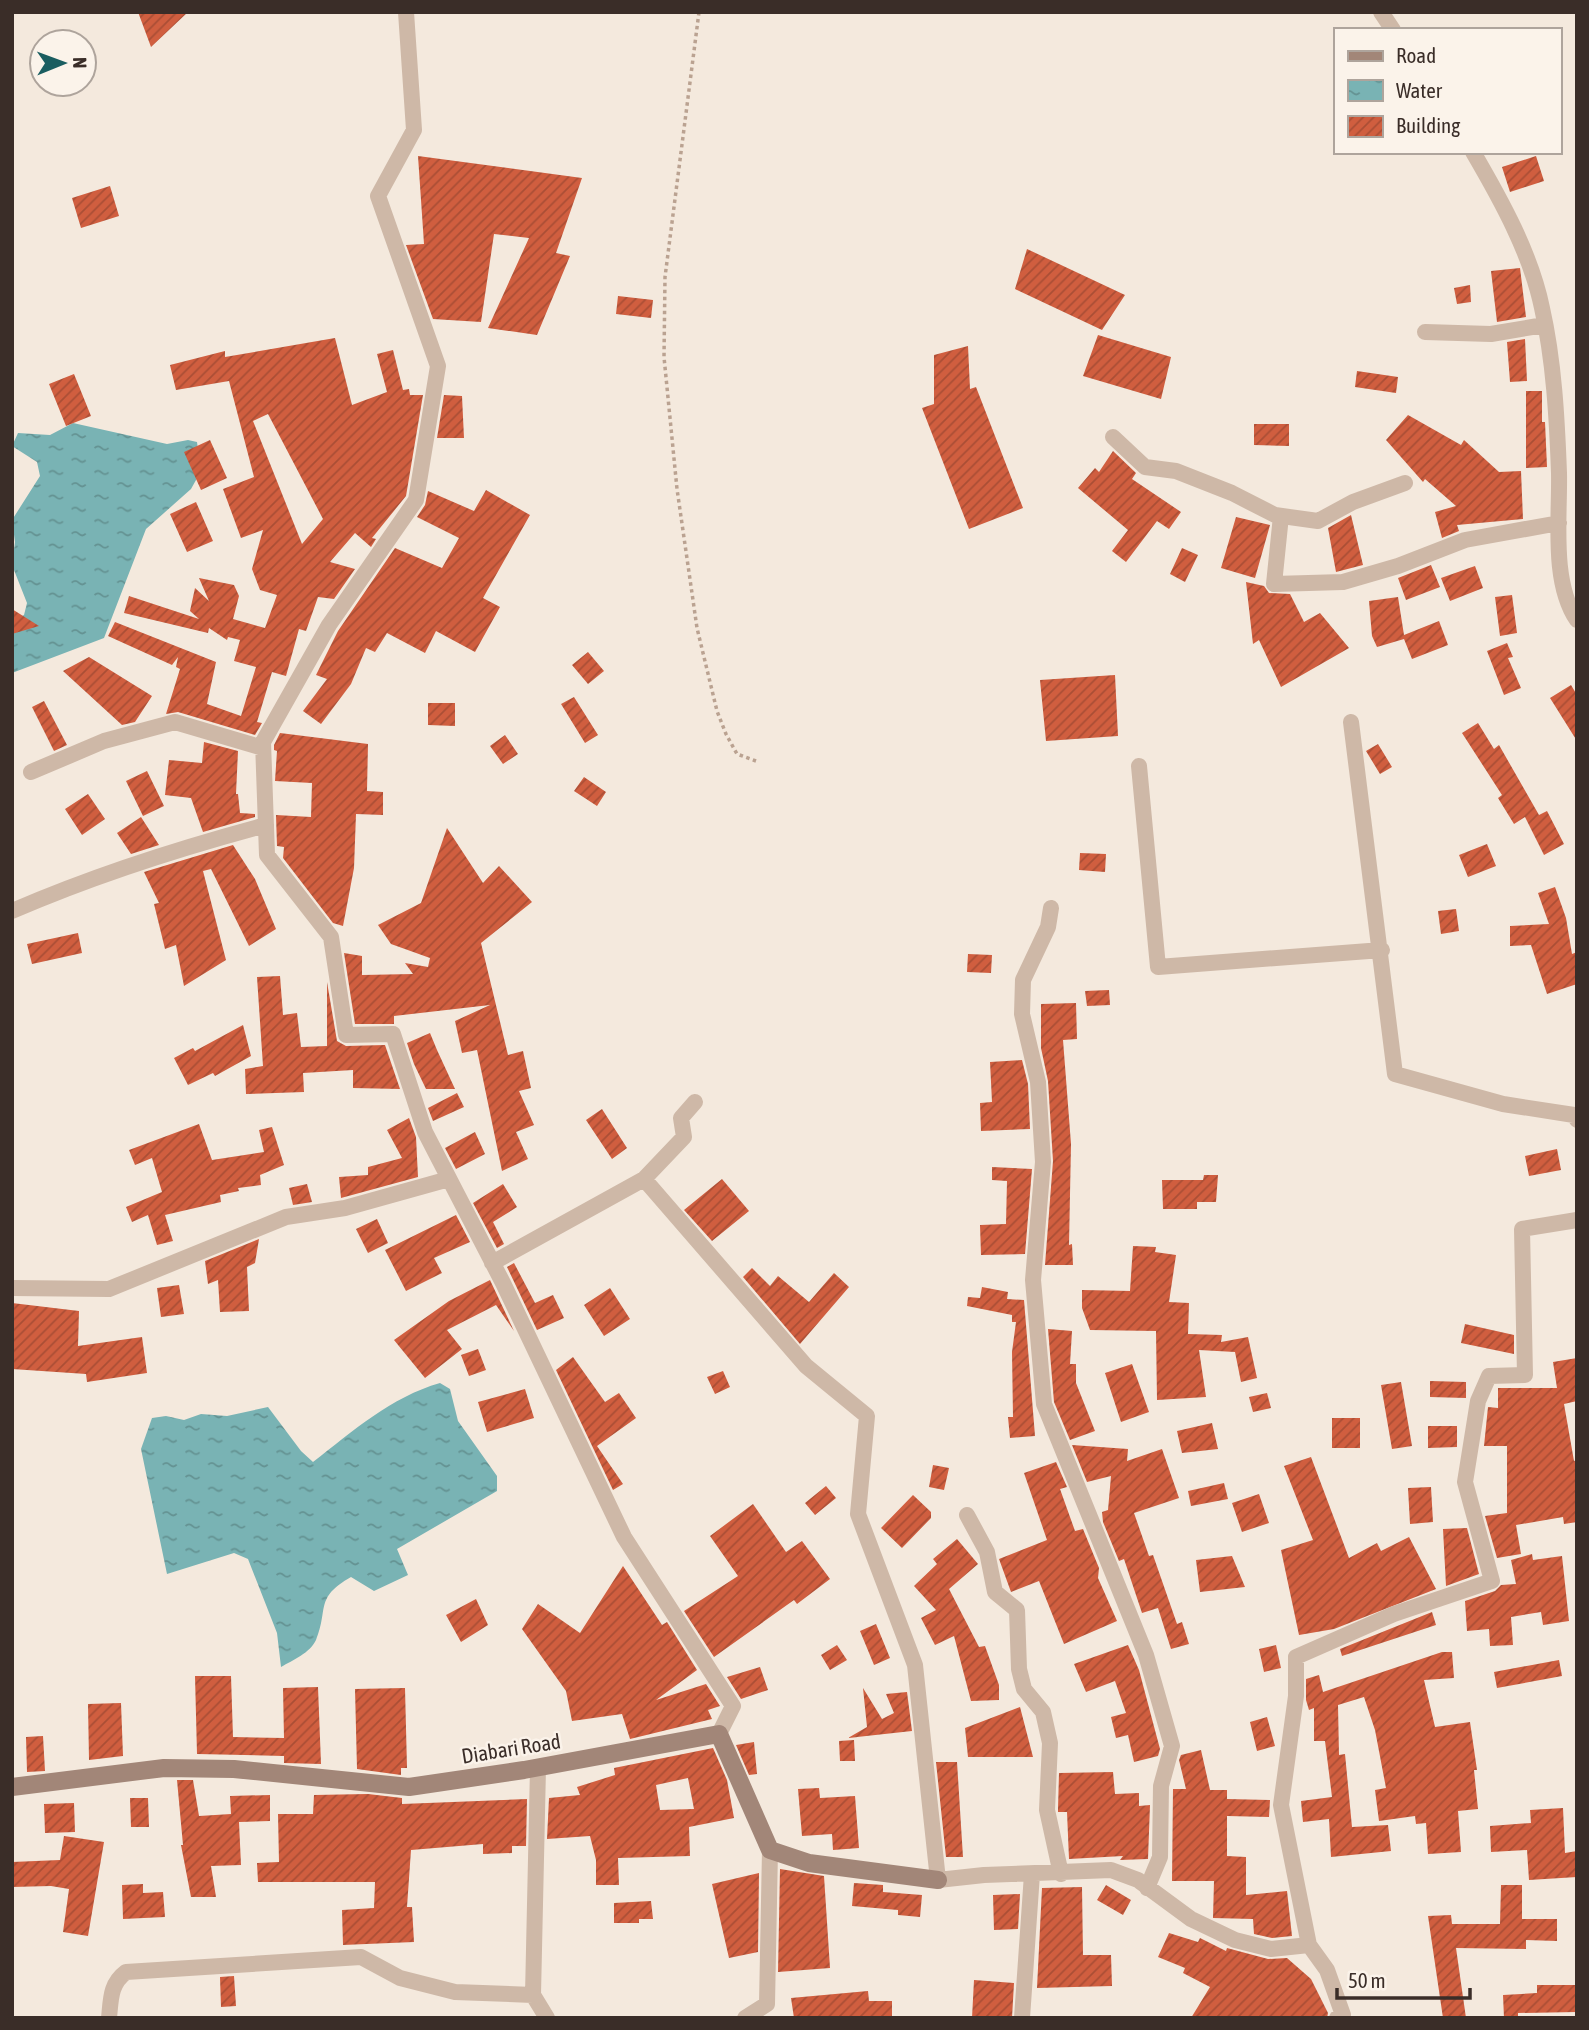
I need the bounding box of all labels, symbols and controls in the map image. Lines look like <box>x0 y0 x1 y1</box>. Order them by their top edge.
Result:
north arrow <box>28 28 98 98</box>
legend <box>1334 28 1561 154</box>
text: Road <box>1396 43 1436 67</box>
text: N <box>69 57 91 69</box>
text: Water <box>1396 78 1443 102</box>
text: Building <box>1396 113 1460 137</box>
street label: Diabari Road <box>460 1728 562 1768</box>
scale bar <box>1337 1956 1470 2000</box>
text: 50 m <box>1348 1968 1386 1992</box>

